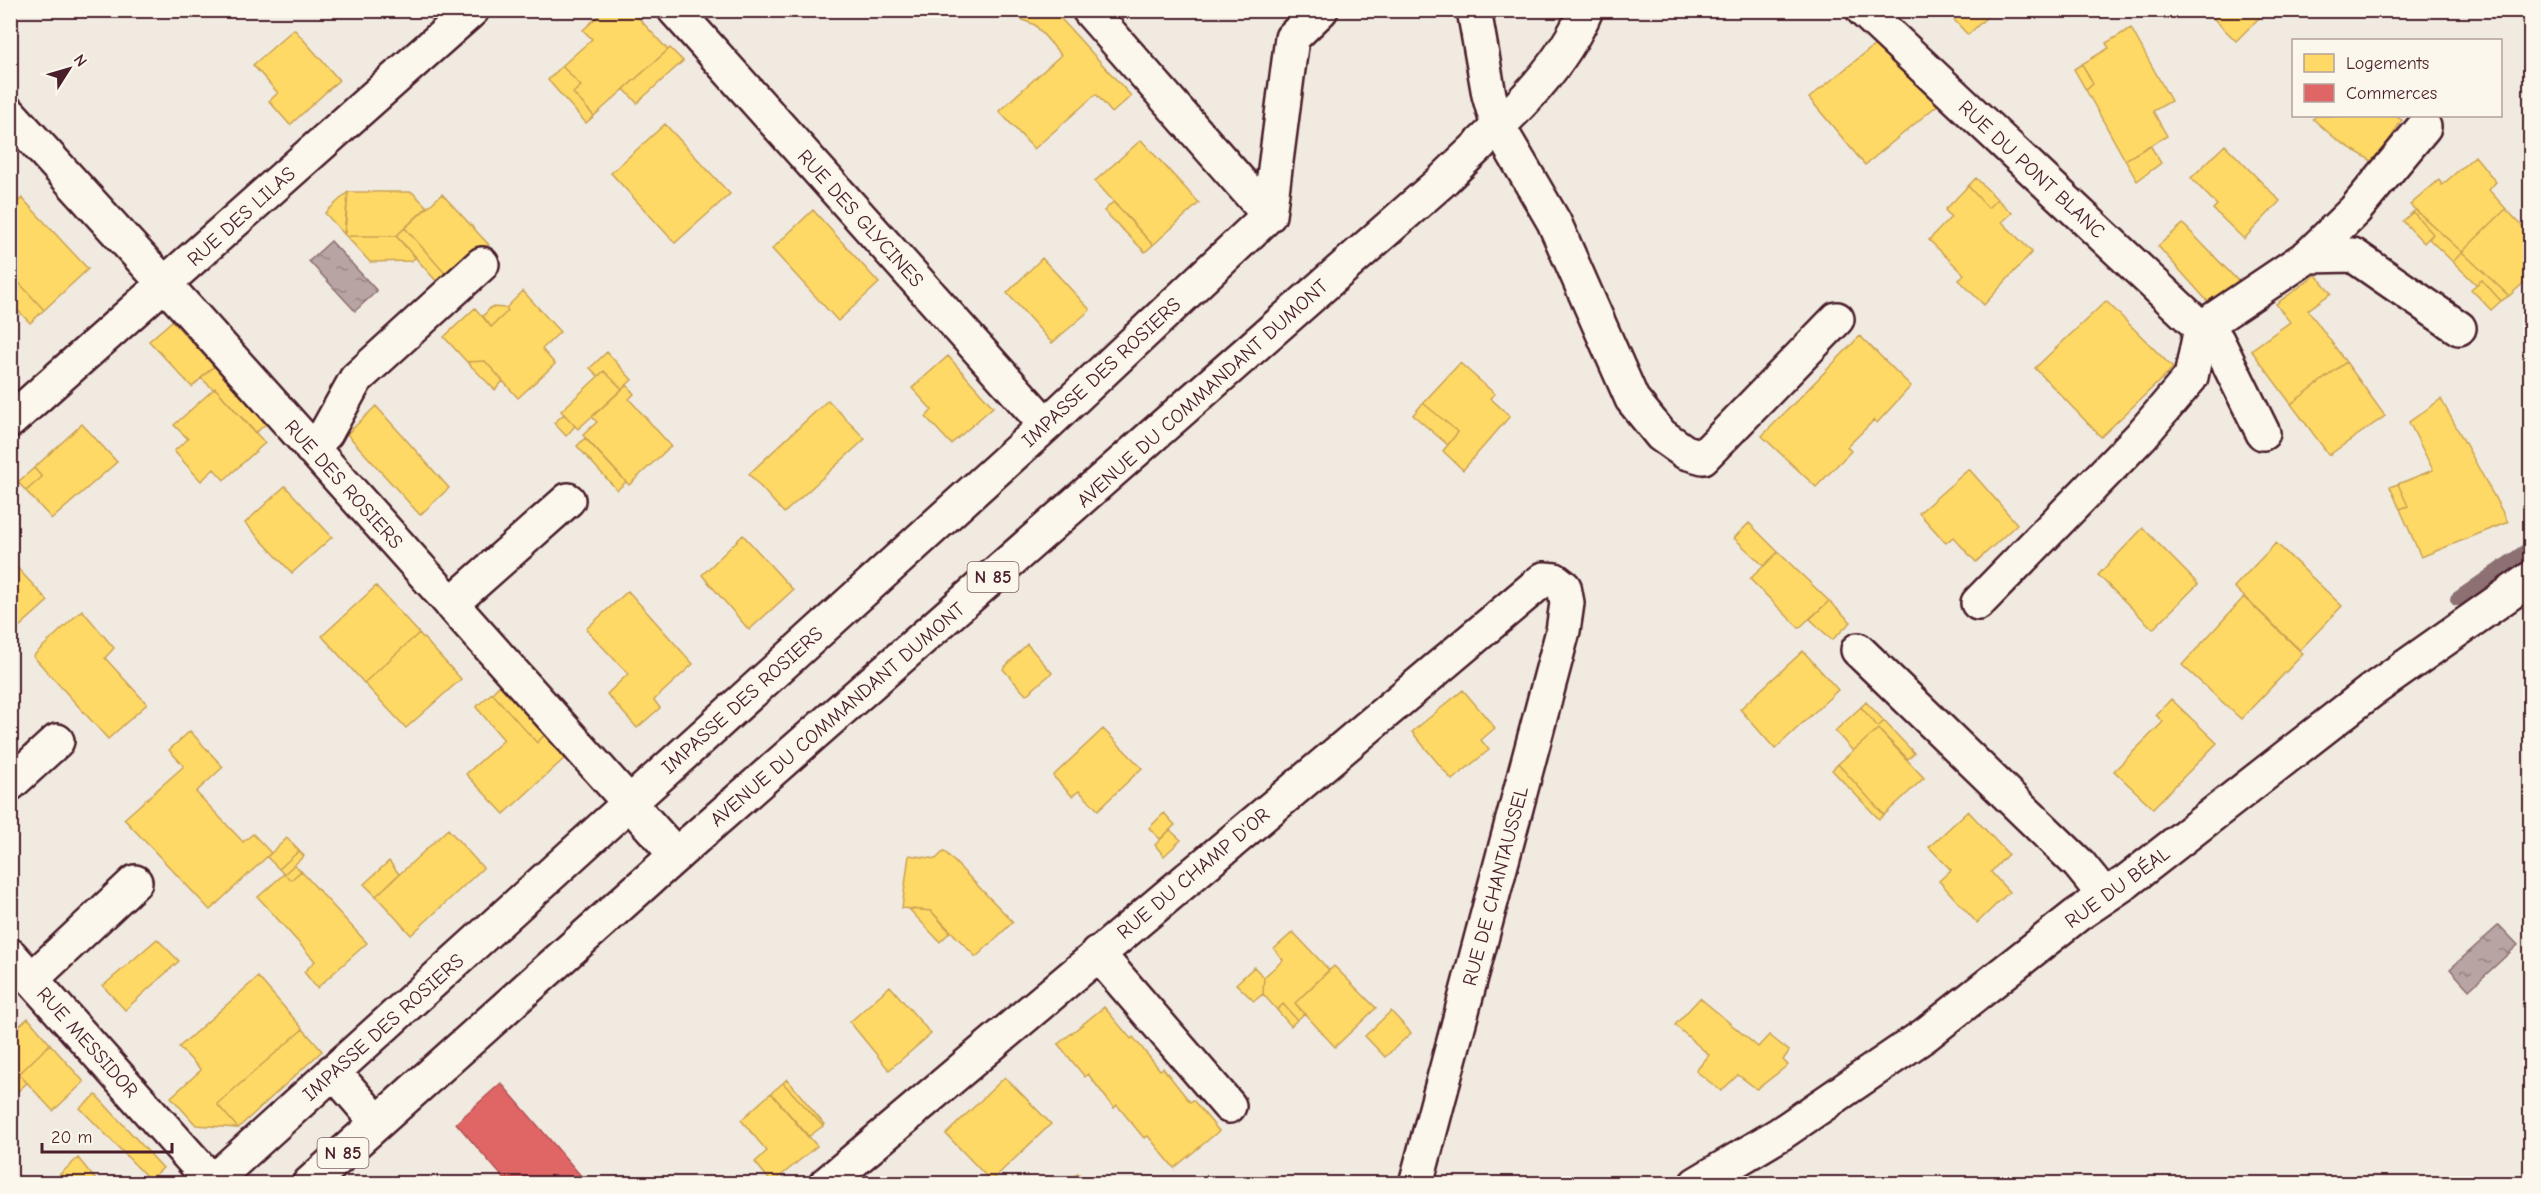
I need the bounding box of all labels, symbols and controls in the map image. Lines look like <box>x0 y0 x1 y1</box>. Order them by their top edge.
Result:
north arrow <box>39 39 99 99</box>
legend <box>2292 39 2502 117</box>
text: N <box>70 51 91 70</box>
text: Logements <box>2346 53 2429 74</box>
text: Commerces <box>2346 83 2437 104</box>
street label: RUE DU PONT BLANC <box>1954 96 2109 243</box>
street label: RUE DES GLYCINES <box>793 145 928 292</box>
street label: RUE DES LILAS <box>183 162 300 271</box>
street label: AVENUE DU COMMANDANT DUMONT <box>1072 274 1333 512</box>
street label: IMPASSE DES ROSIERS <box>1017 293 1185 452</box>
street label: RUE DES ROSIERS <box>280 415 408 554</box>
road number: N 85 <box>968 562 1018 592</box>
street label: AVENUE DU COMMANDANT DUMONT <box>705 597 970 831</box>
street label: IMPASSE DES ROSIERS <box>657 622 827 779</box>
street label: RUE DE CHANTAUSSEL <box>1458 784 1533 988</box>
street label: RUE DU CHAMP D'OR <box>1112 803 1274 944</box>
street label: RUE DU BÉAL <box>2061 842 2174 933</box>
street label: IMPASSE DES ROSIERS <box>298 949 468 1106</box>
street label: RUE MESSIDOR <box>32 982 143 1102</box>
scale bar <box>42 1116 172 1154</box>
text: 20 m <box>51 1127 92 1148</box>
road number: N 85 <box>318 1138 368 1168</box>

